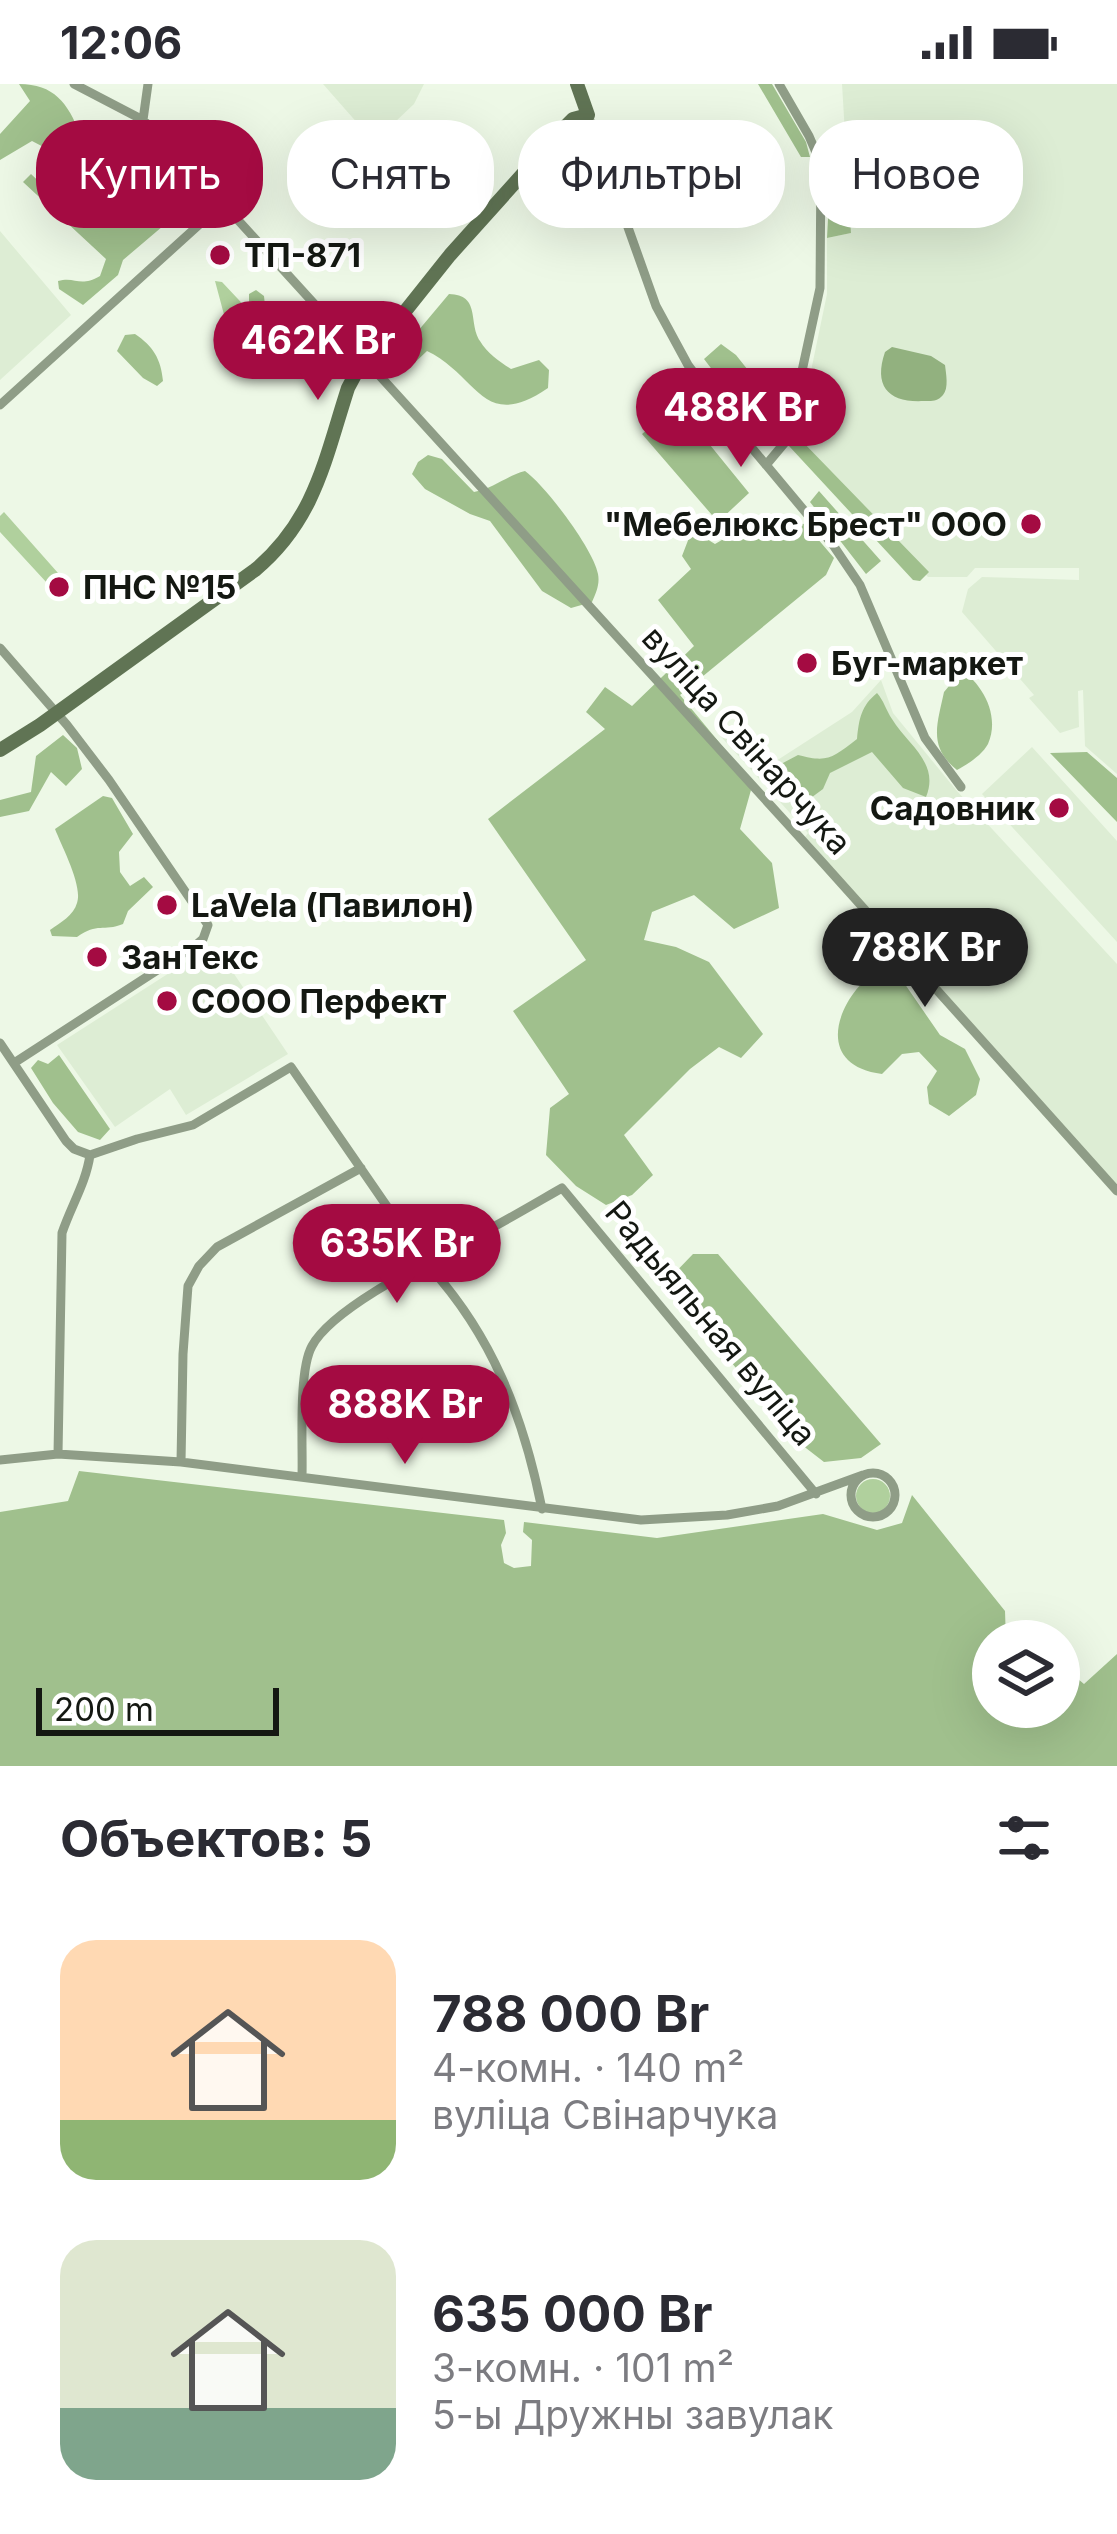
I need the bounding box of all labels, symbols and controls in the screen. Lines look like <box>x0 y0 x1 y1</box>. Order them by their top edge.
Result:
text: 12:06 <box>60 15 182 70</box>
chip: Купить <box>36 120 263 228</box>
chip: Снять <box>287 120 494 228</box>
chip: Фильтры <box>518 120 785 228</box>
chip: Новое <box>809 120 1023 228</box>
place label: ТП-871 <box>244 235 361 275</box>
marker: ТП-871 <box>207 242 233 268</box>
pin: 462K Br <box>207 301 429 403</box>
text: 462K Br <box>240 316 396 363</box>
pin: 488K Br <box>630 368 852 470</box>
text: 488K Br <box>663 383 819 430</box>
place label: "Мебелюкс Брест" ООО <box>604 504 1007 544</box>
marker: "Мебелюкс Брест" ООО <box>1018 511 1044 537</box>
place label: ПНС №15 <box>83 567 236 607</box>
marker: ПНС №15 <box>46 574 72 600</box>
street label: вуліца Свінарчука <box>634 618 860 862</box>
place label: Буг-маркет <box>831 643 1023 683</box>
marker: Буг-маркет <box>794 650 820 676</box>
place label: Садовник <box>870 788 1036 828</box>
marker: Садовник <box>1046 795 1072 821</box>
place label: LaVela (Павилон) <box>191 885 474 925</box>
marker: LaVela (Павилон) <box>154 892 180 918</box>
pin: 788K Br <box>814 908 1036 1010</box>
text: 788K Br <box>849 923 1001 970</box>
place label: ЗанТекс <box>121 937 259 977</box>
marker: ЗанТекс <box>84 944 110 970</box>
place label: СООО Перфект <box>191 981 446 1021</box>
marker: СООО Перфект <box>154 988 180 1014</box>
street label: Радыяльная вуліца <box>597 1193 825 1453</box>
pin: 635K Br <box>286 1204 508 1306</box>
text: 635K Br <box>320 1219 474 1266</box>
pin: 888K Br <box>294 1365 516 1467</box>
text: 888K Br <box>327 1380 483 1427</box>
map controls <box>972 1620 1080 1728</box>
button: layers <box>972 1620 1080 1728</box>
scale bar <box>36 1682 279 1735</box>
text: 200 m <box>54 1689 154 1729</box>
icon: filters <box>991 1805 1057 1871</box>
text: Объектов: 5 <box>60 1808 372 1869</box>
text: 788 000 Br <box>432 1983 709 2044</box>
icon: home <box>156 1988 300 2132</box>
text: 4-комн. · 140 m² <box>432 2044 744 2091</box>
text: вуліца Свінарчука <box>432 2091 778 2138</box>
text: 635 000 Br <box>432 2283 712 2344</box>
icon: home <box>156 2288 300 2432</box>
text: 3-комн. · 101 m² <box>432 2344 734 2391</box>
text: 5-ы Дружны завулак <box>432 2391 833 2438</box>

